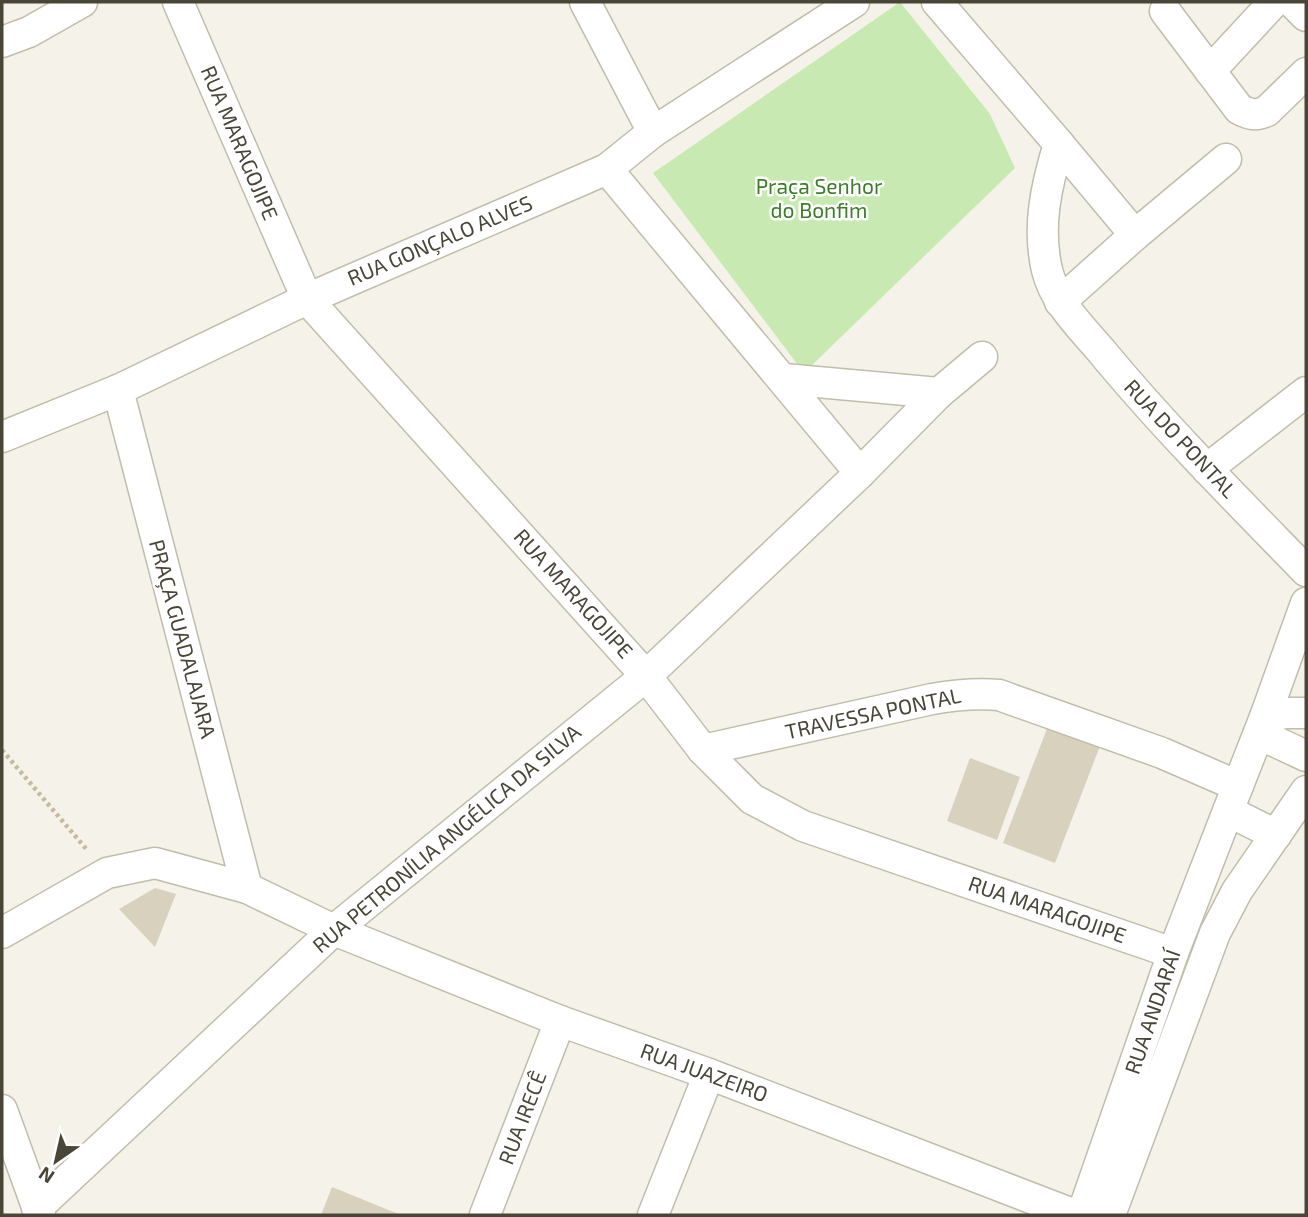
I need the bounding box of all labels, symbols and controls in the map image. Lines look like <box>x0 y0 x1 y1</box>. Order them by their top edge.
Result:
street label: RUA MARAGOJIPE <box>197 62 284 223</box>
park label: Praça Senhor do Bonfim <box>756 173 883 222</box>
street label: RUA GONÇALO ALVES <box>343 189 536 292</box>
street label: RUA DO PONTAL <box>1120 374 1242 503</box>
street label: RUA MARAGOJIPE <box>510 523 639 663</box>
street label: PRAÇA GUADALAJARA <box>143 536 222 741</box>
street label: TRAVESSA PONTAL <box>783 682 963 743</box>
street label: RUA PETRONÍLIA ANGÉLICA DA SILVA <box>307 718 585 957</box>
street label: RUA MARAGOJIPE <box>965 870 1130 947</box>
street label: RUA ANDARAÍ <box>1119 946 1185 1077</box>
street label: RUA JUAZEIRO <box>637 1037 772 1106</box>
street label: RUA IRECÊ <box>492 1067 551 1168</box>
north arrow <box>21 1126 91 1196</box>
text: N <box>34 1162 58 1189</box>

